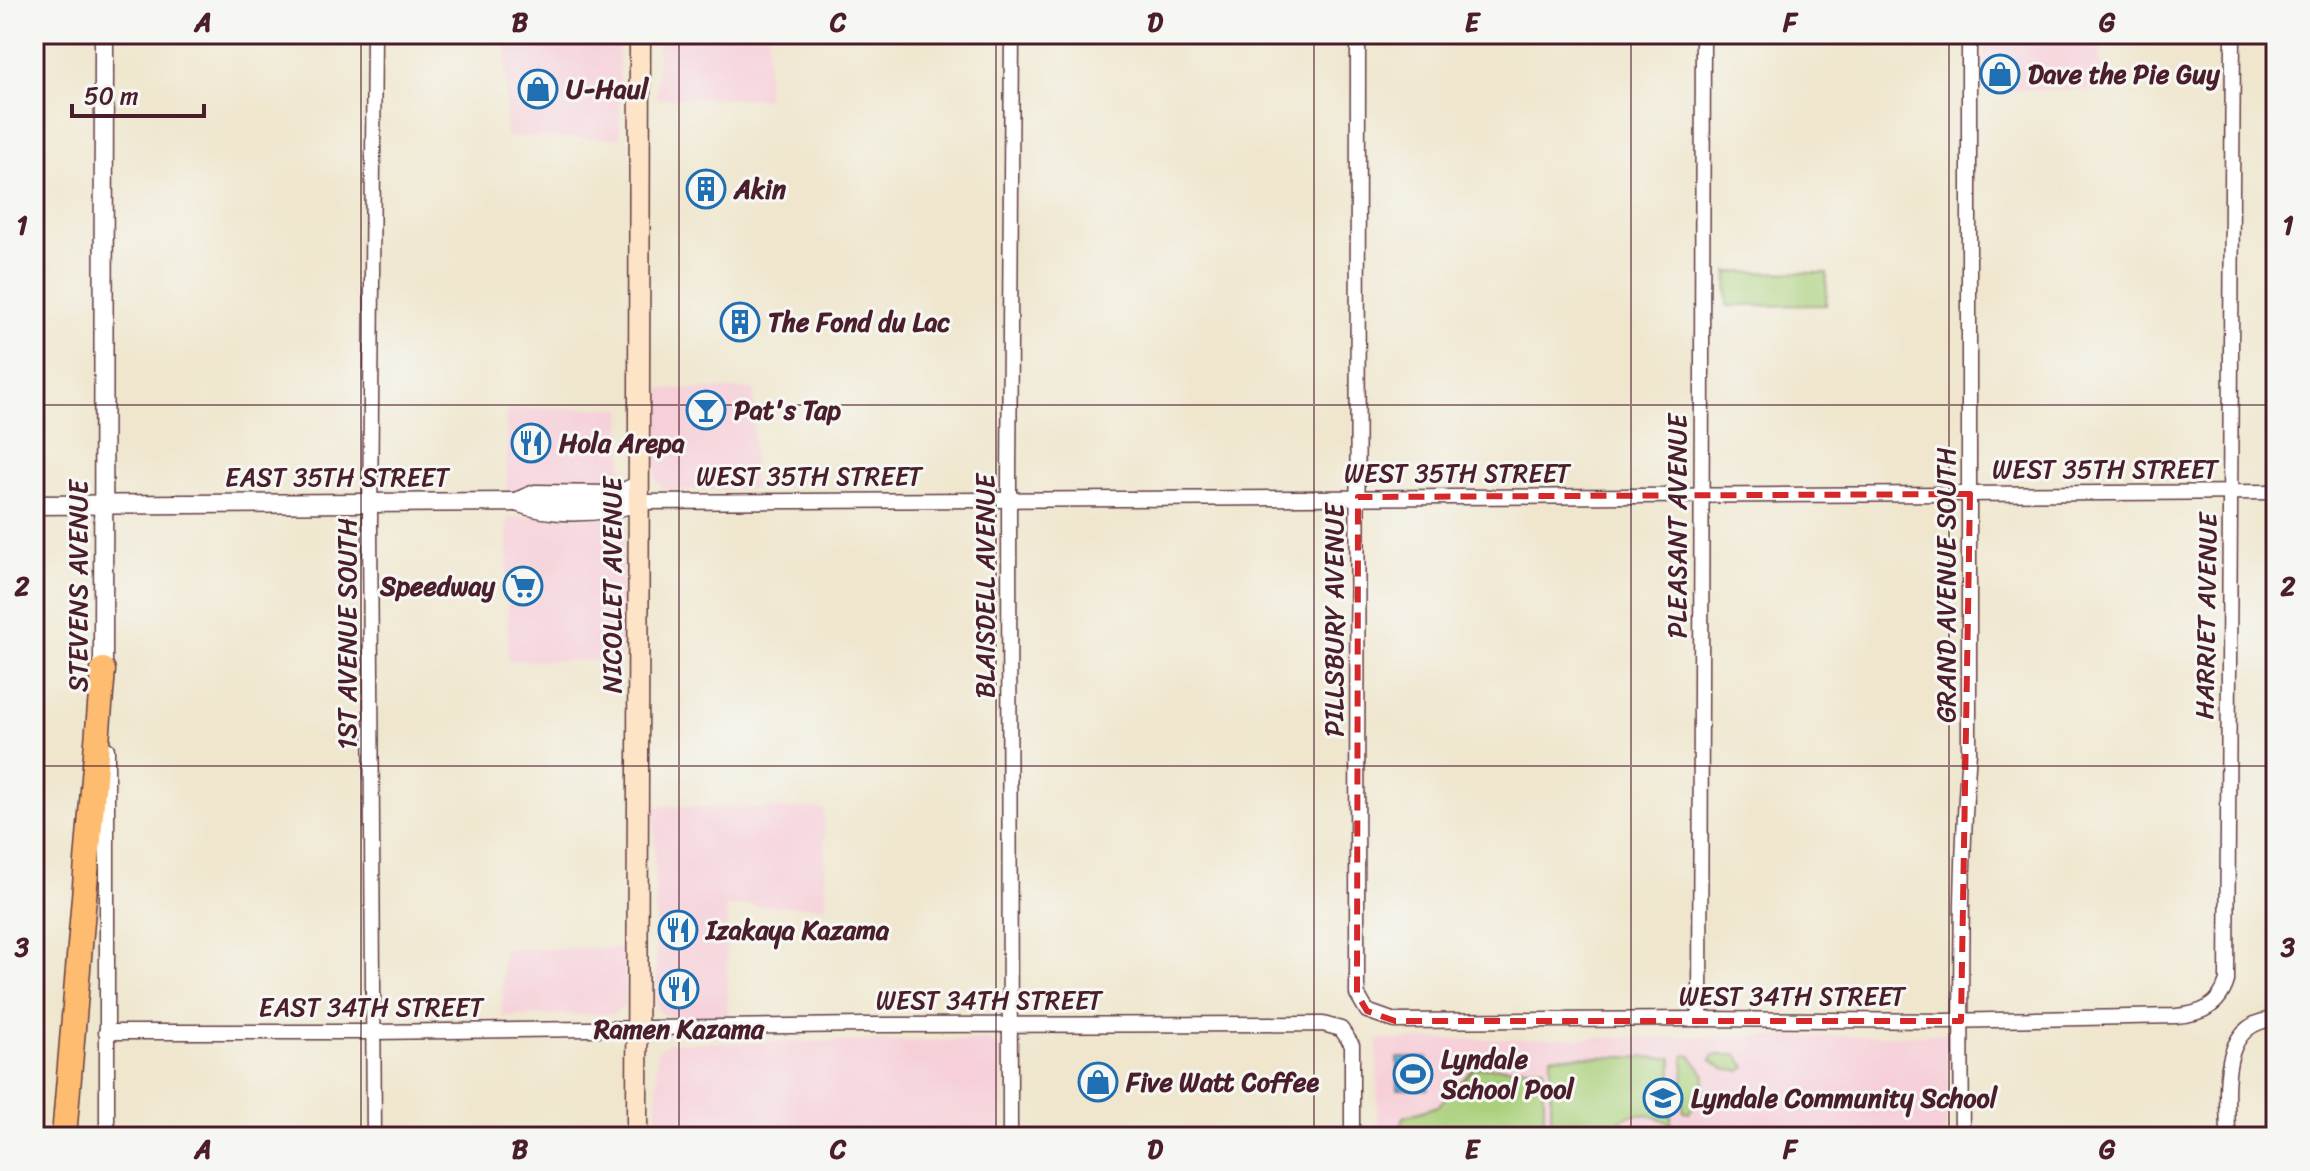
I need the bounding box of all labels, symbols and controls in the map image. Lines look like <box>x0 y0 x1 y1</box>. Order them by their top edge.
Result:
text: A <box>193 0 212 45</box>
text: B <box>512 0 529 45</box>
text: C <box>829 0 847 45</box>
text: D <box>1147 0 1163 45</box>
text: E <box>1465 0 1482 45</box>
text: F <box>1782 0 1799 45</box>
text: G <box>2099 0 2116 45</box>
place label: Dave the Pie Guy <box>2028 51 2220 97</box>
shop icon: Dave the Pie Guy <box>1979 53 2021 95</box>
place label: U-Haul <box>566 66 650 112</box>
scale bar <box>72 68 204 118</box>
shop icon: U-Haul <box>517 68 559 110</box>
text: 50 m <box>84 75 139 117</box>
place label: Akin <box>733 166 786 212</box>
building icon: Akin <box>685 168 727 210</box>
text: 1 <box>16 202 28 248</box>
text: 1 <box>2282 202 2294 248</box>
place label: The Fond du Lac <box>768 299 951 345</box>
building icon: The Fond du Lac <box>719 301 761 343</box>
place label: Pat's Tap <box>734 387 841 433</box>
bar icon: Pat's Tap <box>685 389 727 431</box>
street label: PLEASANT AVENUE <box>1654 412 1700 638</box>
place label: Hola Arepa <box>559 420 685 466</box>
restaurant icon: Hola Arepa <box>510 422 552 464</box>
street label: WEST 35TH STREET <box>1992 446 2220 492</box>
street label: GRAND AVENUE SOUTH <box>1923 447 1969 723</box>
street label: WEST 35TH STREET <box>1344 450 1572 496</box>
street label: WEST 35TH STREET <box>696 453 924 499</box>
street label: EAST 35TH STREET <box>225 454 451 500</box>
street label: BLAISDELL AVENUE <box>962 472 1008 698</box>
street label: NICOLLET AVENUE <box>589 475 635 693</box>
street label: STEVENS AVENUE <box>55 479 101 692</box>
street label: PILLSBURY AVENUE <box>1311 502 1357 737</box>
street label: HARRIET AVENUE <box>2181 511 2231 720</box>
street label: 1ST AVENUE SOUTH <box>324 518 370 750</box>
text: 2 <box>13 563 30 609</box>
place label: Speedway <box>379 563 496 609</box>
text: 2 <box>2279 563 2296 609</box>
supermarket icon: Speedway <box>502 565 544 607</box>
place label: Izakaya Kazama <box>704 907 890 953</box>
restaurant icon: Izakaya Kazama <box>657 909 699 951</box>
text: 3 <box>14 924 30 970</box>
text: 3 <box>2280 924 2296 970</box>
restaurant icon: Ramen Kazama <box>658 968 700 1010</box>
street label: WEST 34TH STREET <box>1679 973 1907 1019</box>
street label: WEST 34TH STREET <box>876 977 1104 1023</box>
street label: EAST 34TH STREET <box>259 984 485 1030</box>
place label: Ramen Kazama <box>593 1006 765 1052</box>
place label: Lyndale School Pool <box>1440 1036 1575 1112</box>
sports icon: Lyndale School Pool <box>1392 1053 1434 1095</box>
place label: Five Watt Coffee <box>1125 1059 1319 1105</box>
shop icon: Five Watt Coffee <box>1077 1061 1119 1103</box>
place label: Lyndale Community School <box>1691 1075 1999 1121</box>
school or university icon: Lyndale Community School <box>1642 1077 1684 1119</box>
text: A <box>193 1126 212 1171</box>
text: B <box>512 1126 529 1171</box>
text: C <box>829 1126 847 1171</box>
text: D <box>1147 1126 1163 1171</box>
text: E <box>1465 1126 1482 1171</box>
text: F <box>1782 1126 1799 1171</box>
text: G <box>2099 1126 2116 1171</box>

